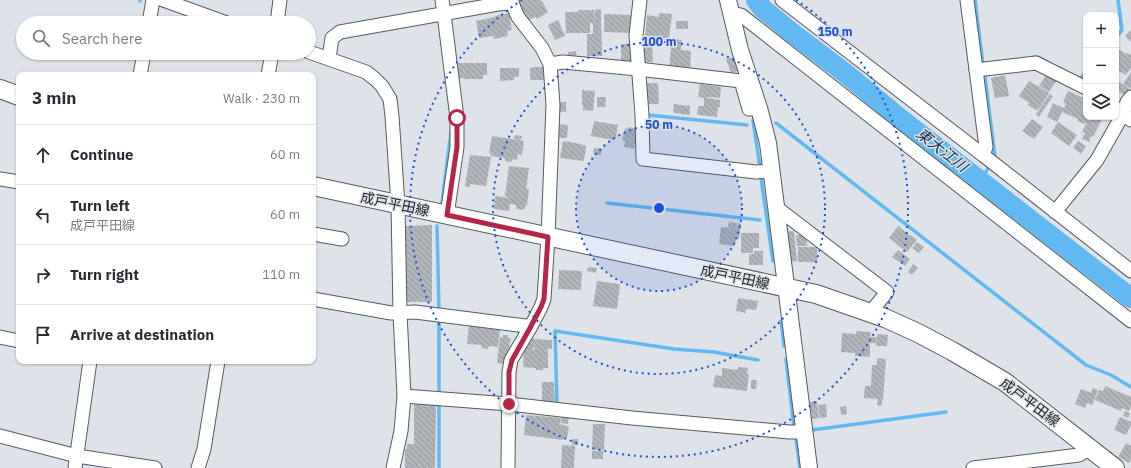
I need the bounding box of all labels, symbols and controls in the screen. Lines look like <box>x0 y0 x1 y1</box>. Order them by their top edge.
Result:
map controls <box>1083 12 1119 120</box>
button: + <box>1083 12 1119 48</box>
search box <box>16 16 316 60</box>
text: 150 m <box>817 24 853 39</box>
icon: search <box>30 27 52 49</box>
text: Search here <box>62 29 142 48</box>
text: 100 m <box>641 34 677 49</box>
button: − <box>1083 48 1119 84</box>
button: layers <box>1083 84 1119 120</box>
text: 3 min <box>32 87 76 109</box>
text: Walk · 230 m <box>223 90 300 107</box>
route start <box>448 109 466 127</box>
text: 50 m <box>645 117 673 132</box>
water label: 東大江川 <box>913 124 973 177</box>
icon: ahead <box>32 144 54 166</box>
text: Continue <box>70 145 134 164</box>
text: 60 m <box>270 146 300 163</box>
street label: 成戸平田線 <box>359 188 431 220</box>
text: Turn left <box>70 196 130 215</box>
centre of rings <box>652 201 666 215</box>
icon: left <box>32 204 54 226</box>
text: 60 m <box>270 206 300 223</box>
text: 成戸平田線 <box>70 217 135 234</box>
street label: 成戸平田線 <box>699 261 771 293</box>
icon: right <box>32 264 54 286</box>
text: Turn right <box>70 265 139 284</box>
text: 110 m <box>262 266 300 283</box>
icon: arrive <box>32 324 54 346</box>
text: Arrive at destination <box>70 325 214 344</box>
street label: 成戸平田線 <box>997 374 1063 430</box>
route end <box>500 395 518 413</box>

